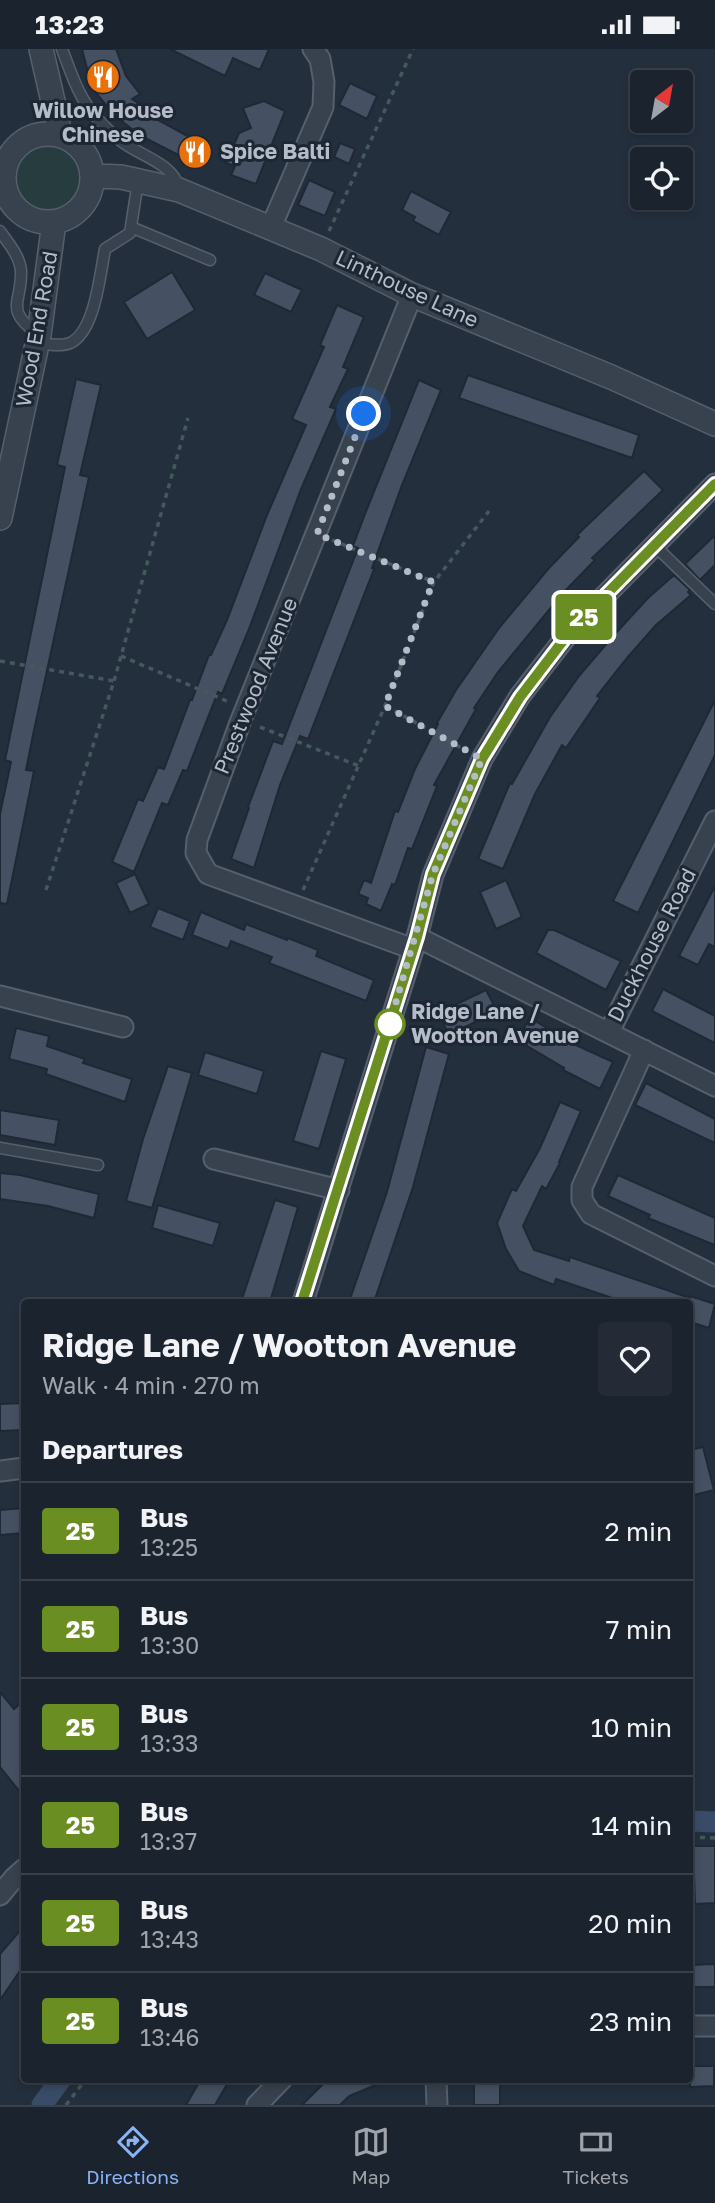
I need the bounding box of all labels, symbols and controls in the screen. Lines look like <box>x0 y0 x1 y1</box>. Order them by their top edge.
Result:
text: 13:23 <box>35 9 104 40</box>
restaurant icon: Willow House Chinese <box>84 58 122 96</box>
north arrow <box>630 70 693 133</box>
map controls <box>630 70 693 210</box>
place label: Willow House Chinese <box>32 97 174 147</box>
restaurant icon: Spice Balti <box>176 133 214 171</box>
place label: Spice Balti <box>220 138 330 164</box>
button: locate <box>630 147 693 210</box>
street label: Linthouse Lane <box>332 244 483 333</box>
street label: Wood End Road <box>9 249 63 409</box>
your location <box>346 396 381 431</box>
street label: Prestwood Avenue <box>208 594 302 778</box>
line badge: 25 <box>552 594 616 640</box>
text: 25 <box>569 602 599 631</box>
street label: Duckhouse Road <box>601 863 701 1026</box>
place label: Ridge Lane / Wootton Avenue <box>411 998 579 1048</box>
marker: Ridge Lane / Wootton Avenue <box>375 1009 405 1039</box>
button: heart <box>598 1322 672 1396</box>
text: Ridge Lane / Wootton Avenue <box>42 1325 517 1364</box>
text: Walk · 4 min · 270 m <box>42 1371 260 1399</box>
text: Departures <box>42 1434 183 1465</box>
text: Bus <box>140 1502 188 1533</box>
text: 25 <box>66 1516 95 1545</box>
text: 2 min <box>604 1516 672 1547</box>
text: 13:25 <box>140 1533 198 1561</box>
text: Bus <box>140 1600 188 1631</box>
text: 25 <box>66 1614 95 1643</box>
text: 7 min <box>606 1614 672 1645</box>
text: 13:30 <box>140 1631 199 1659</box>
text: Bus <box>140 1698 188 1729</box>
text: 25 <box>66 1712 95 1741</box>
text: 10 min <box>591 1712 672 1743</box>
text: 13:33 <box>140 1729 198 1757</box>
text: Bus <box>140 1796 188 1827</box>
text: 25 <box>66 1810 95 1839</box>
text: 14 min <box>591 1810 672 1841</box>
text: 13:37 <box>140 1827 197 1855</box>
text: Bus <box>140 1894 188 1925</box>
text: 25 <box>66 1908 95 1937</box>
text: 20 min <box>588 1908 672 1939</box>
text: 13:43 <box>140 1925 199 1953</box>
text: Bus <box>140 1992 188 2023</box>
text: 25 <box>66 2006 95 2035</box>
text: 23 min <box>589 2006 672 2037</box>
text: 13:46 <box>140 2023 199 2051</box>
tab: Directions <box>86 2123 179 2188</box>
tab: Map <box>351 2123 390 2188</box>
tab: Tickets <box>563 2123 629 2188</box>

